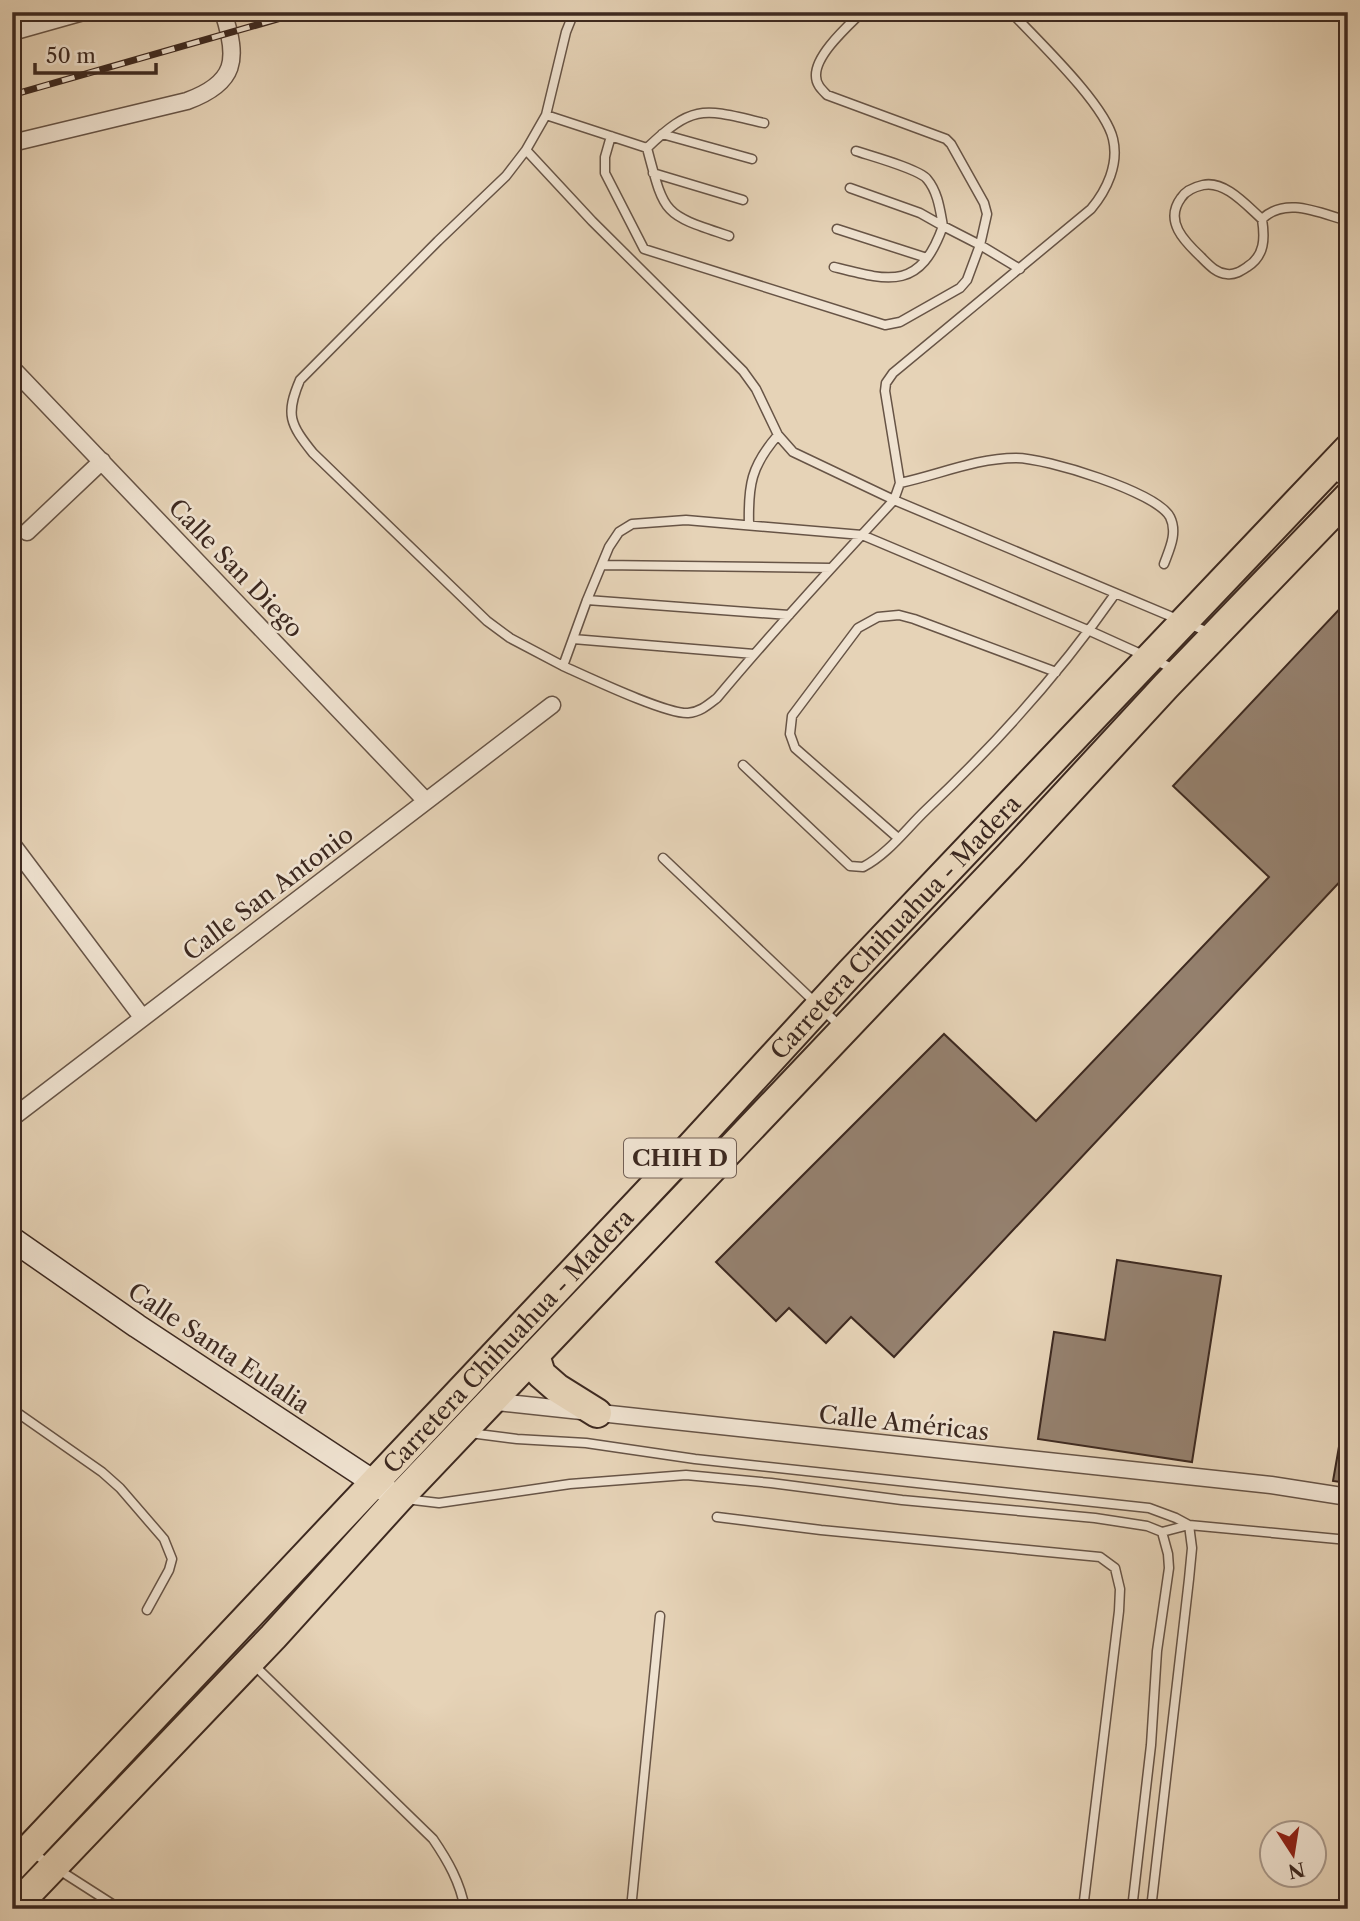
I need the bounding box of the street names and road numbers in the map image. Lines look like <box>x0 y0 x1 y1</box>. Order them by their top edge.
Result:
street label: Calle San Diego <box>163 493 309 643</box>
street label: Carretera Chihuahua - Madera <box>764 788 1027 1065</box>
street label: Calle San Antonio <box>177 820 359 966</box>
road number: CHIH D <box>624 1138 736 1177</box>
street label: Carretera Chihuahua - Madera <box>377 1203 639 1479</box>
street label: Calle Santa Eulalia <box>123 1277 316 1420</box>
street label: Calle Américas <box>817 1400 991 1446</box>

